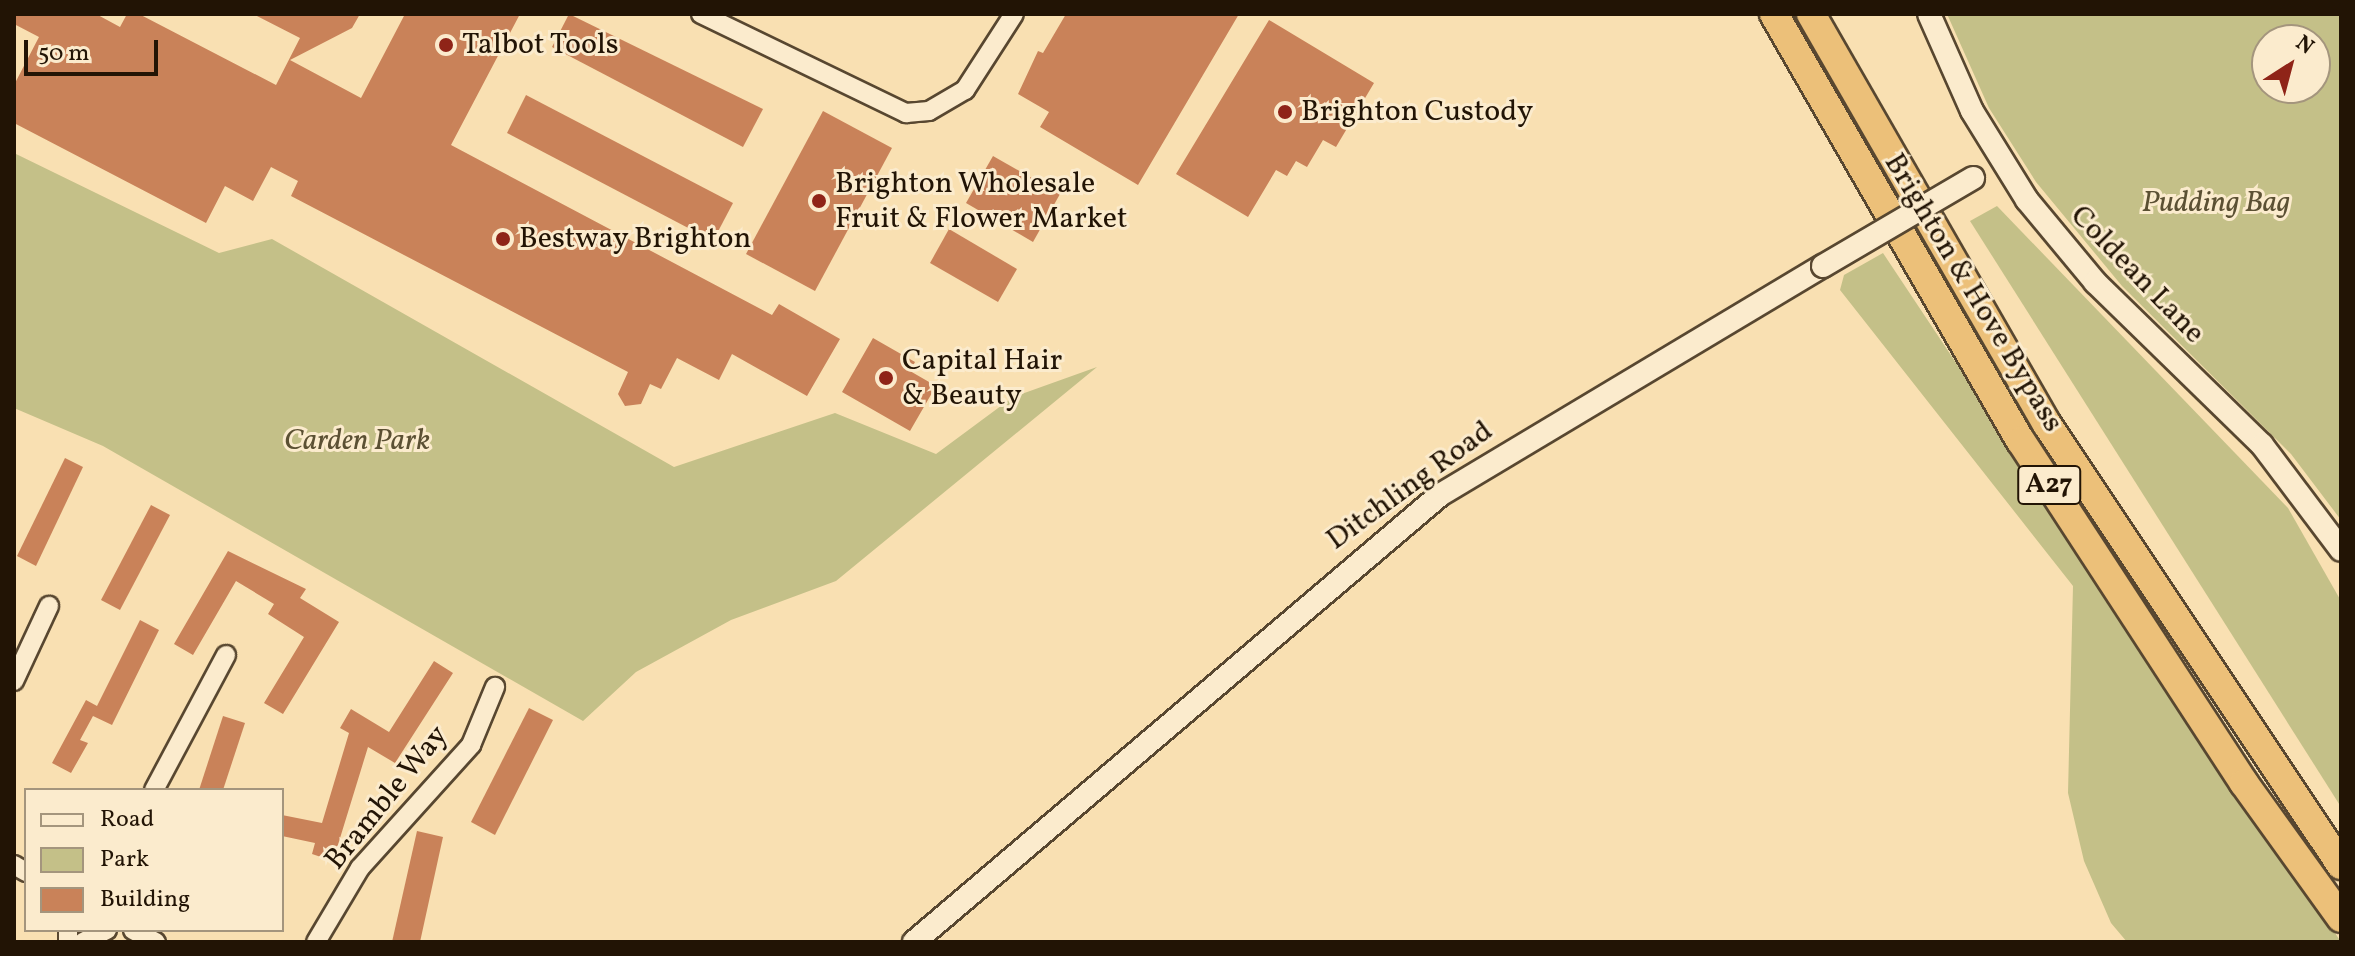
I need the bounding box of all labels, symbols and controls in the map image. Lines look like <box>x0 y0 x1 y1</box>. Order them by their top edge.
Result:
scale bar <box>28 24 162 74</box>
north arrow <box>2251 24 2331 104</box>
place label: Talbot Tools <box>462 27 619 63</box>
text: N <box>2289 29 2320 63</box>
marker: Talbot Tools <box>437 36 455 54</box>
text: 50 m <box>38 37 90 71</box>
place label: Brighton Custody <box>1301 94 1533 130</box>
marker: Brighton Custody <box>1276 103 1294 121</box>
street label: Brighton & Hove Bypass <box>1876 147 2070 439</box>
place label: Brighton Wholesale Fruit & Flower Market <box>835 166 1127 236</box>
park label: Pudding Bag <box>2142 185 2290 221</box>
marker: Brighton Wholesale Fruit & Flower Market <box>810 192 828 210</box>
street label: Coldean Lane <box>2062 198 2212 352</box>
place label: Bestway Brighton <box>519 221 752 257</box>
marker: Bestway Brighton <box>494 230 512 248</box>
place label: Capital Hair & Beauty <box>902 343 1062 414</box>
marker: Capital Hair & Beauty <box>877 369 895 387</box>
street label: Ditchling Road <box>1320 414 1500 558</box>
park label: Carden Park <box>284 423 430 459</box>
road number: A27 <box>2017 461 2081 509</box>
street label: Bramble Way <box>318 718 456 878</box>
legend <box>24 788 284 932</box>
text: Road <box>100 803 154 837</box>
text: Park <box>100 843 149 877</box>
text: Building <box>100 883 190 917</box>

